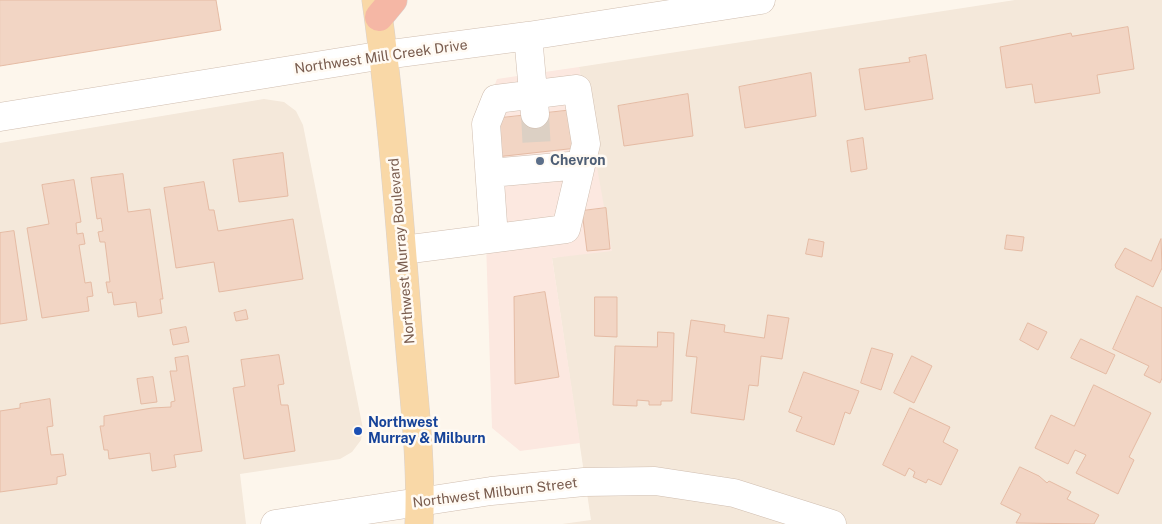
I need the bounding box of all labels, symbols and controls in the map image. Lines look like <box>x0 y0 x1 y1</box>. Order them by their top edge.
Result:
street label: Northwest Mill Creek Drive <box>293 37 469 77</box>
place label: Chevron <box>550 153 606 169</box>
marker: Chevron <box>534 155 546 167</box>
street label: Northwest Murray Boulevard <box>385 157 419 345</box>
place label: Northwest Murray & Milburn <box>368 415 486 448</box>
marker: Northwest Murray & Milburn <box>352 425 364 437</box>
street label: Northwest Milburn Street <box>412 475 578 511</box>

